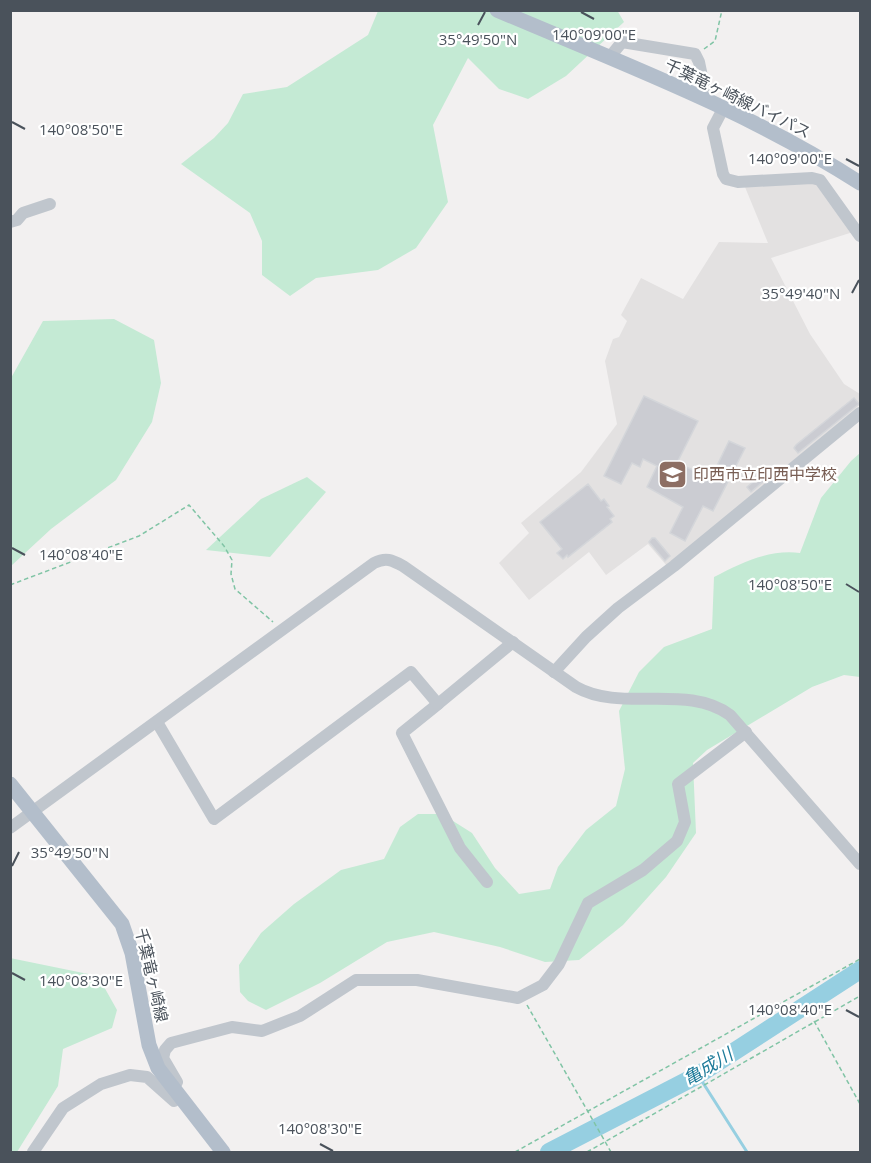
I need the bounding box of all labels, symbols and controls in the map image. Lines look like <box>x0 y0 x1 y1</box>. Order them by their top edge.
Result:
text: 140°09'00"E <box>552 24 636 44</box>
text: 35°49'50"N <box>439 29 517 49</box>
street label: 千葉竜ヶ崎線バイパス <box>661 53 815 143</box>
text: 140°08'50"E <box>39 119 123 139</box>
text: 140°09'00"E <box>748 148 832 168</box>
text: 35°49'40"N <box>762 283 840 303</box>
school or university icon: 印西市立印西中学校 <box>656 458 688 490</box>
place label: 印西市立印西中学校 <box>693 463 837 485</box>
text: 140°08'40"E <box>39 544 123 564</box>
text: 140°08'50"E <box>748 574 832 594</box>
text: 35°49'50"N <box>31 842 109 862</box>
street label: 千葉竜ヶ崎線 <box>130 926 174 1024</box>
text: 140°08'30"E <box>39 970 123 990</box>
text: 140°08'40"E <box>748 999 832 1019</box>
water label: 亀成川 <box>678 1041 739 1090</box>
text: 140°08'30"E <box>278 1118 362 1138</box>

